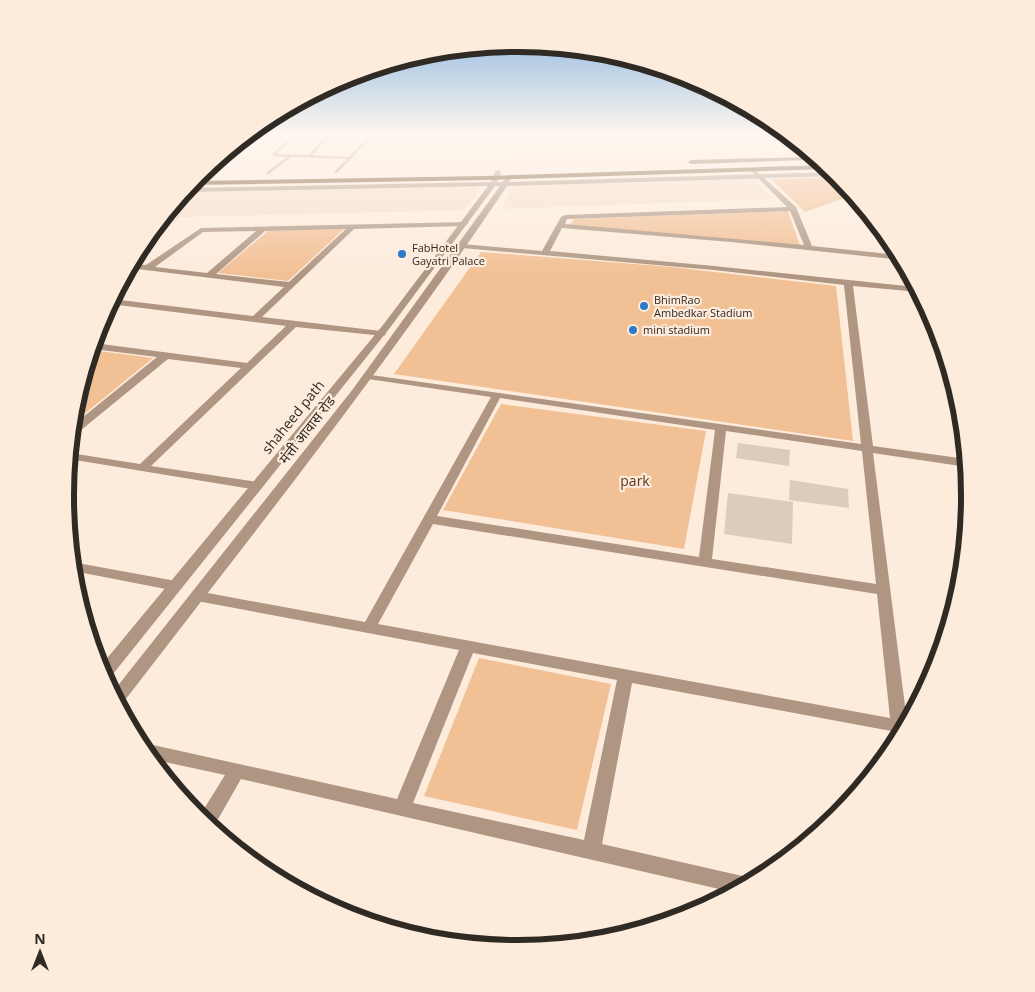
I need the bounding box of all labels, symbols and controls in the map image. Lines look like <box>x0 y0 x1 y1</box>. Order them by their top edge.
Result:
place label: FabHotel Gayatri Palace <box>412 240 485 268</box>
marker: FabHotel Gayatri Palace <box>396 248 408 260</box>
place label: BhimRao Ambedkar Stadium <box>654 292 753 320</box>
marker: BhimRao Ambedkar Stadium <box>638 300 650 312</box>
place label: mini stadium <box>643 322 710 337</box>
marker: mini stadium <box>627 324 639 336</box>
street label: shaheed path <box>257 376 328 457</box>
street label: मंत्ती आवास रोड <box>274 392 339 467</box>
park label: park <box>620 471 650 490</box>
north arrow <box>15 927 65 977</box>
text: N <box>34 929 46 948</box>

